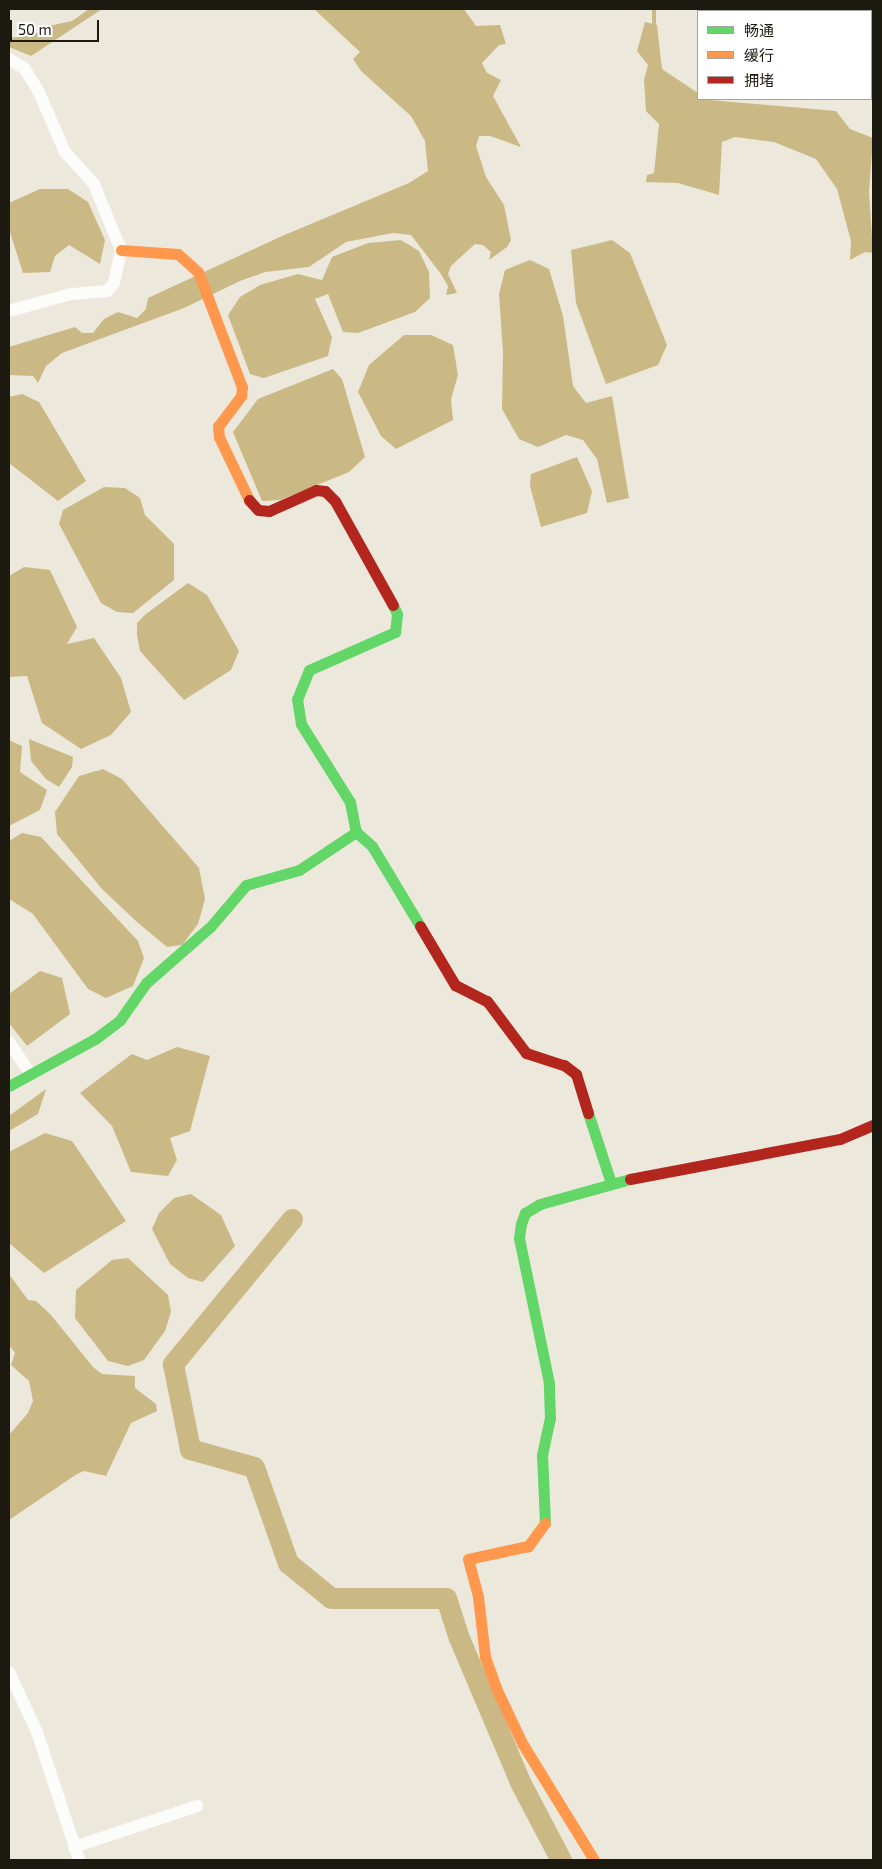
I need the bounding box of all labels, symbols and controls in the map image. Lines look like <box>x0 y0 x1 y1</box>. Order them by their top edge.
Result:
scale bar <box>12 10 101 42</box>
legend <box>697 10 872 100</box>
text: 50 m <box>18 20 52 38</box>
text: 畅通 <box>744 21 774 39</box>
text: 缓行 <box>744 46 774 64</box>
text: 拥堵 <box>744 71 774 89</box>

